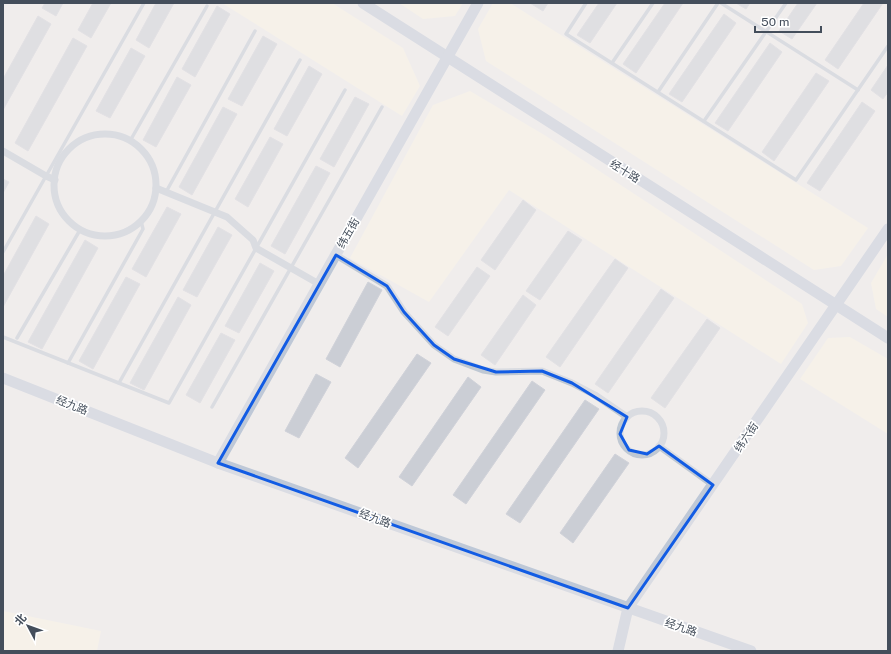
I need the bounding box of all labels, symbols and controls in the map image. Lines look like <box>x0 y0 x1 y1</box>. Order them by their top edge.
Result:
scale bar <box>755 8 821 34</box>
text: 50 m <box>761 15 789 29</box>
street label: 经十路 <box>608 157 642 185</box>
street label: 纬五街 <box>335 216 361 250</box>
street label: 经九路 <box>54 393 90 417</box>
street label: 纬六街 <box>732 420 760 454</box>
street label: 经九路 <box>357 507 393 529</box>
north arrow <box>8 606 48 646</box>
text: 北 <box>12 611 29 628</box>
street label: 经九路 <box>663 616 699 638</box>

